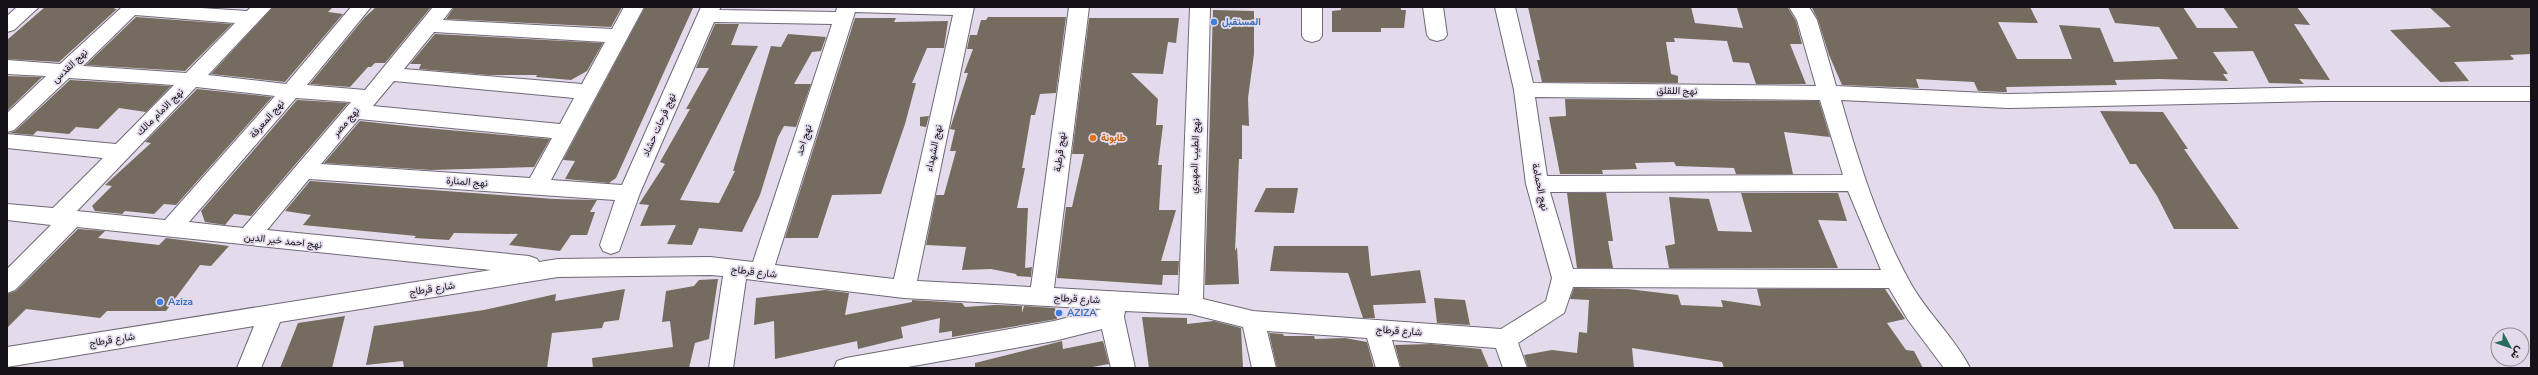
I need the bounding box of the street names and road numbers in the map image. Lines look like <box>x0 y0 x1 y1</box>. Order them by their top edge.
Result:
street label: نهج القدس <box>49 46 91 86</box>
street label: نهج اللقلق <box>1657 84 1698 98</box>
street label: نهج الامام مالك <box>133 85 187 139</box>
street label: نهج فرحات حشاد <box>639 91 679 159</box>
street label: نهج المعرفة <box>246 97 288 141</box>
street label: نهج مصر <box>329 104 363 141</box>
street label: نهج الطيب المهيري <box>1187 118 1204 194</box>
street label: نهج احد <box>792 123 816 157</box>
street label: نهج الشهداء <box>922 123 946 173</box>
street label: نهج قرطبة <box>1051 131 1069 173</box>
street label: نهج الحمامة <box>1528 162 1552 212</box>
street label: نهج المنارة <box>446 174 488 190</box>
street label: نهج احمد خير الدين <box>243 230 323 252</box>
street label: شارع قرطاج <box>730 262 778 282</box>
street label: شارع قرطاج <box>408 278 456 300</box>
street label: شارع قرطاج <box>1054 291 1101 307</box>
street label: شارع قرطاج <box>1375 322 1423 340</box>
street label: شارع قرطاج <box>88 329 136 351</box>

